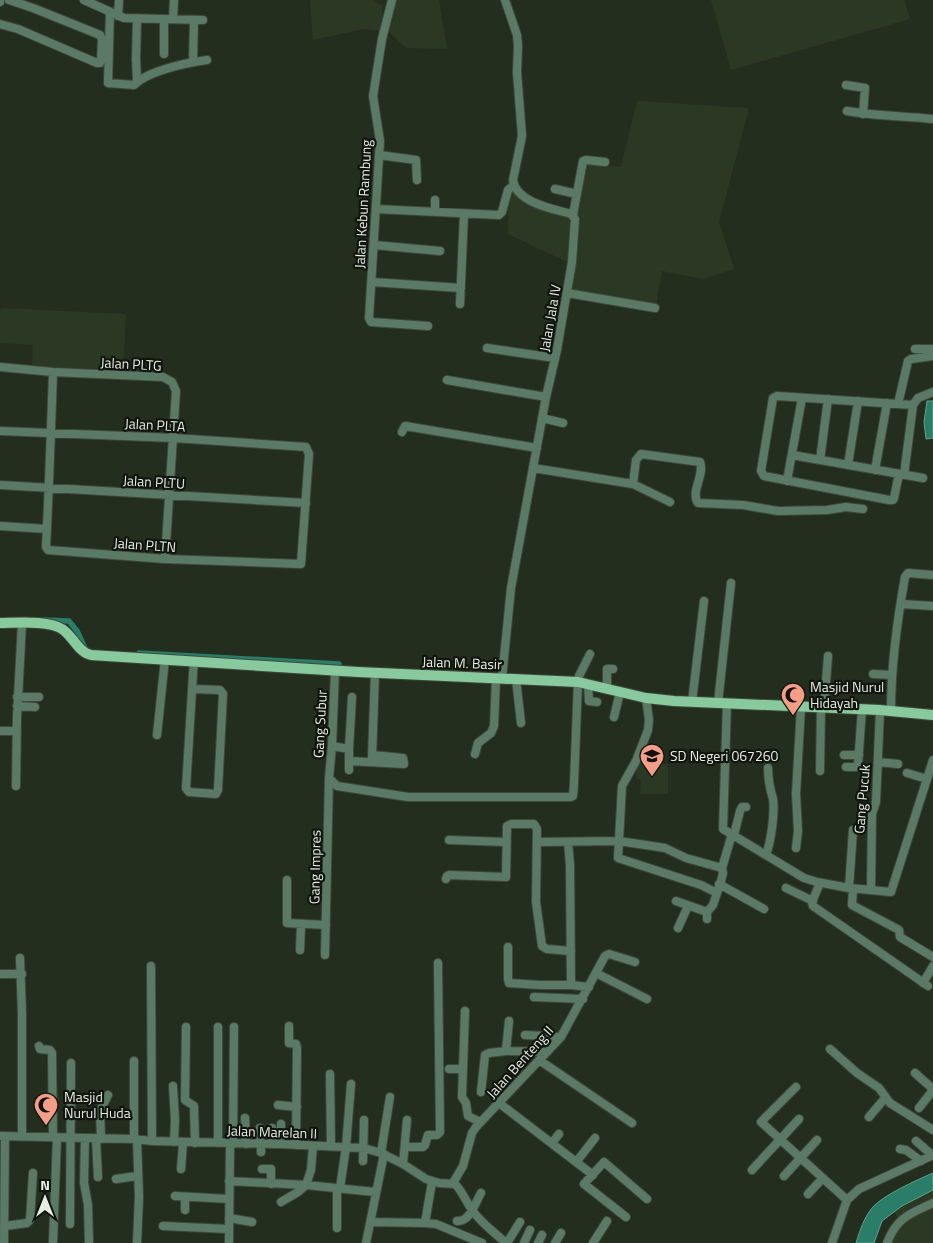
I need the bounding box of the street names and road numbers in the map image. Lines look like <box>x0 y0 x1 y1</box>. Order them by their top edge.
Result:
street label: Jalan Kebun Rambung <box>349 139 376 269</box>
street label: Jalan Jala IV <box>533 283 566 353</box>
street label: Jalan PLTG <box>100 351 162 376</box>
street label: Jalan PLTA <box>124 412 187 437</box>
street label: Jalan PLTU <box>123 469 186 494</box>
street label: Jalan PLTN <box>113 532 177 557</box>
street label: Jalan M. Basir <box>422 651 502 674</box>
street label: Gang Subur <box>307 689 332 759</box>
street label: Gang Pucuk <box>848 763 875 834</box>
street label: Gang Impres <box>303 830 326 904</box>
street label: Jalan Benteng II <box>481 1021 558 1103</box>
street label: Jalan Marelan II <box>227 1119 317 1144</box>

